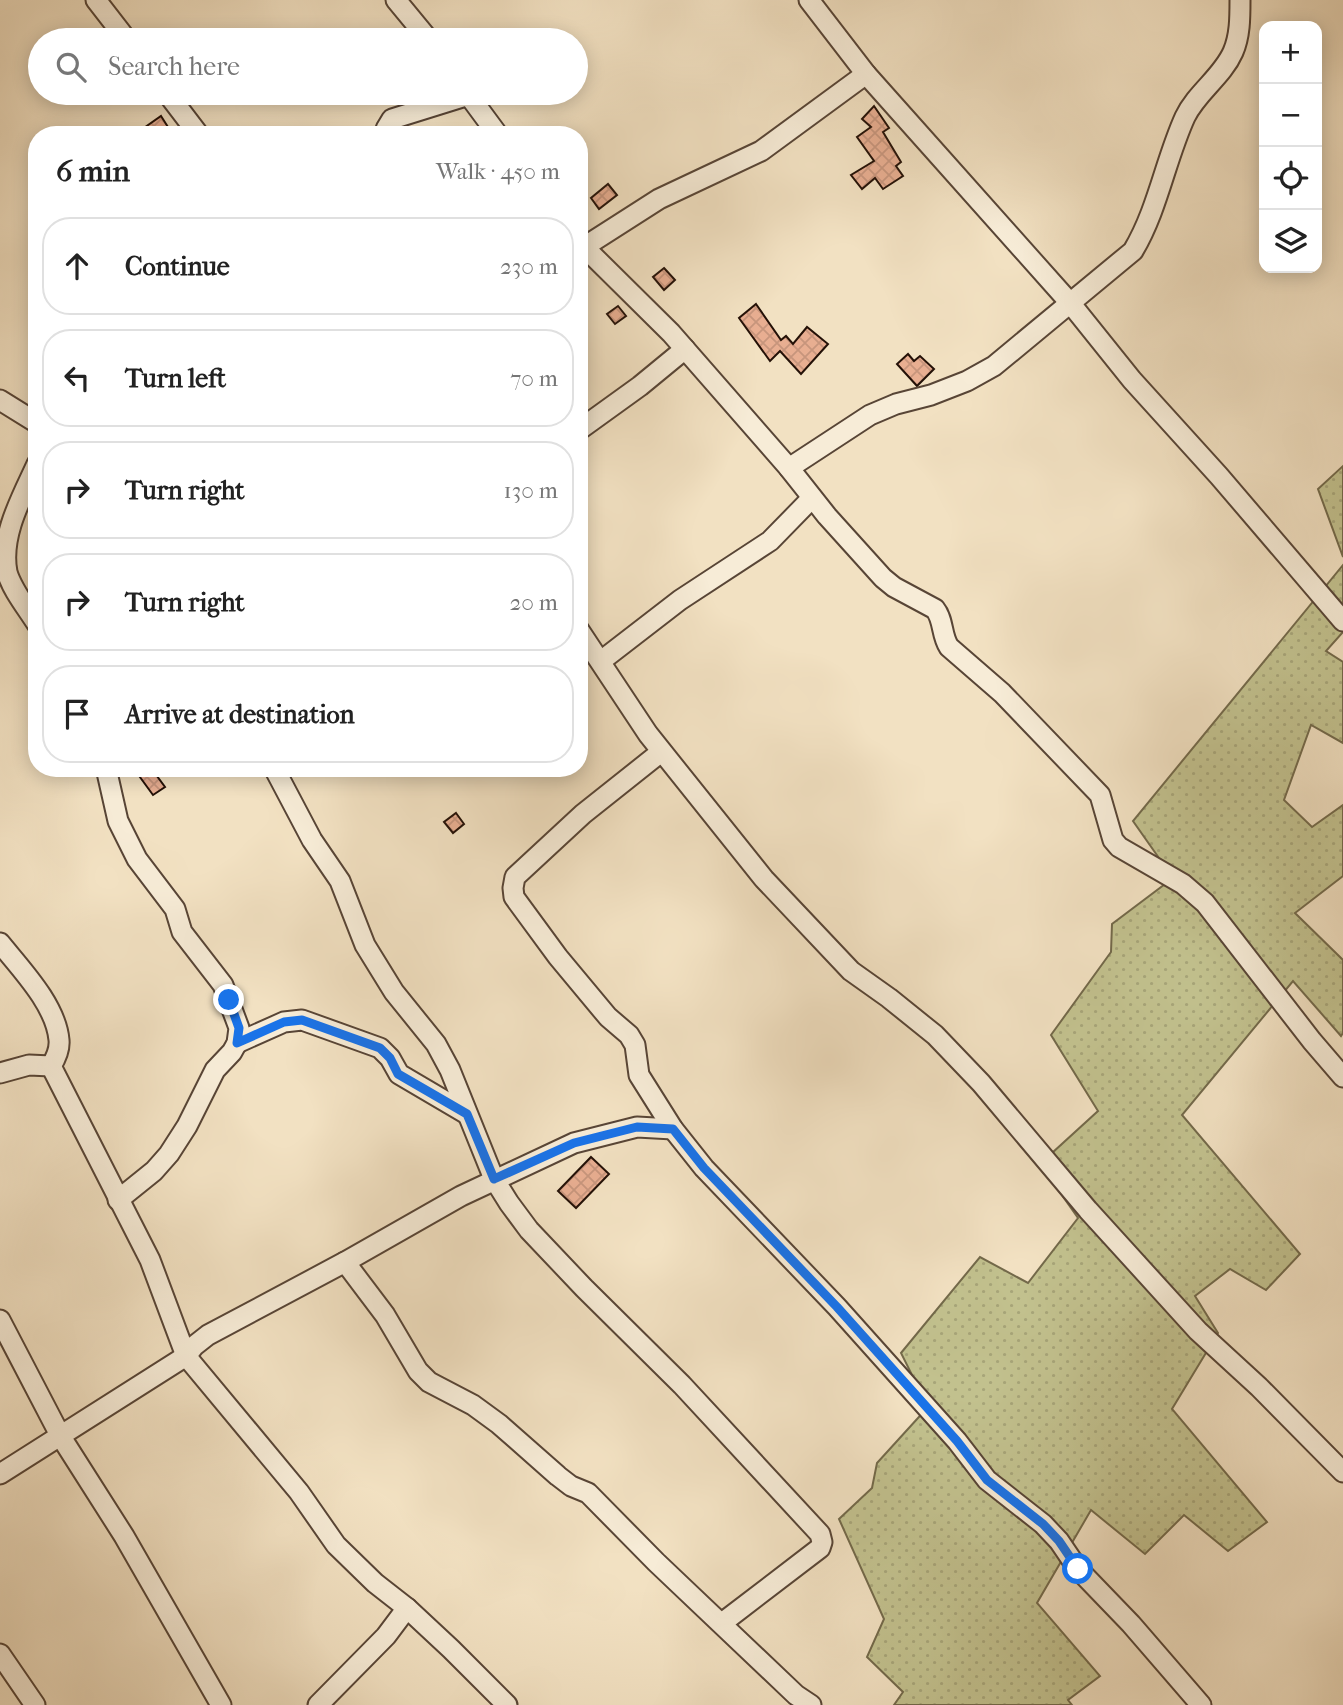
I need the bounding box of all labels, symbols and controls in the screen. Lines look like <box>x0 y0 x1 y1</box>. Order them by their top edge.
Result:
map controls <box>1259 21 1322 273</box>
button: + <box>1259 21 1322 84</box>
search box <box>28 28 588 105</box>
icon: search <box>52 48 90 86</box>
text: Search here <box>108 51 240 82</box>
button: − <box>1259 84 1322 147</box>
button: locate <box>1259 147 1322 210</box>
text: 6 min <box>56 154 130 189</box>
text: Walk · 450 m <box>436 158 560 185</box>
button: layers <box>1259 210 1322 273</box>
icon: ahead <box>58 247 96 285</box>
text: Continue <box>125 251 230 282</box>
text: 230 m <box>500 253 558 280</box>
icon: left <box>58 359 96 397</box>
text: Turn left <box>125 363 226 394</box>
text: 70 m <box>510 365 558 392</box>
icon: right <box>58 471 96 509</box>
text: Turn right <box>125 475 245 506</box>
text: 130 m <box>504 477 558 504</box>
icon: right <box>58 583 96 621</box>
text: Turn right <box>125 587 245 618</box>
text: 20 m <box>509 589 558 616</box>
icon: arrive <box>58 695 96 733</box>
text: Arrive at destination <box>125 699 355 730</box>
route end <box>213 984 244 1015</box>
route start <box>1062 1553 1093 1584</box>

